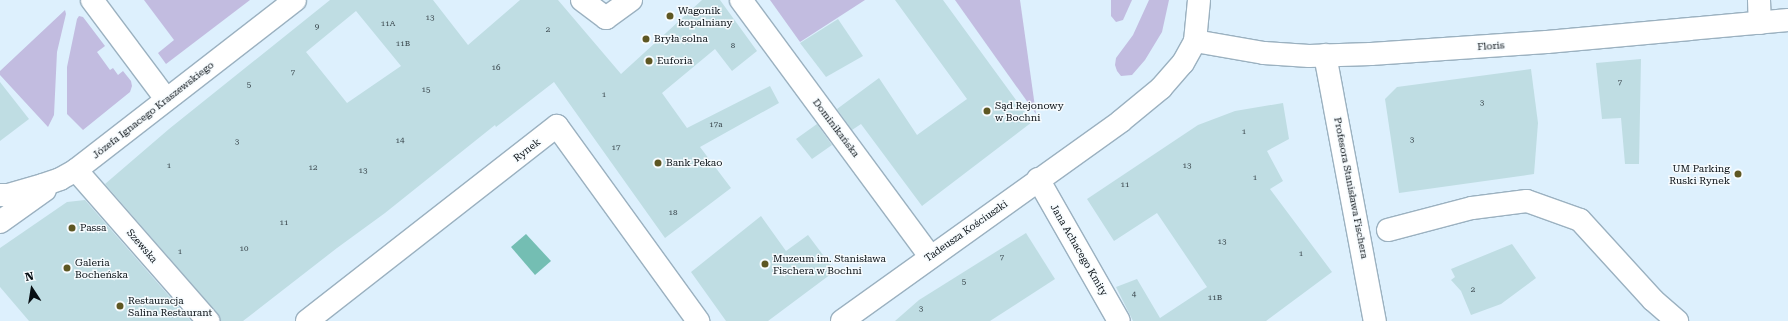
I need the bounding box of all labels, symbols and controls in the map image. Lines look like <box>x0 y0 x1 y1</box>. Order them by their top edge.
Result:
place label: Wagonik kopalniany <box>678 4 732 28</box>
marker: Wagonik kopalniany <box>665 11 675 21</box>
house number: 13 <box>426 13 434 23</box>
house number: 11A <box>381 19 395 29</box>
house number: 9 <box>315 22 319 32</box>
house number: 2 <box>546 25 550 35</box>
place label: Bryła solna <box>654 33 708 45</box>
marker: Bryła solna <box>641 34 651 44</box>
house number: 11B <box>396 39 410 49</box>
street label: Floris <box>1477 39 1505 53</box>
house number: 8 <box>731 41 735 51</box>
place label: Euforia <box>657 55 692 67</box>
marker: Euforia <box>644 56 654 66</box>
street label: Józefa Ignacego Kraszewskiego <box>90 59 216 161</box>
house number: 16 <box>492 63 500 73</box>
house number: 7 <box>291 68 295 78</box>
house number: 7 <box>1618 78 1622 88</box>
house number: 5 <box>247 80 251 90</box>
house number: 15 <box>422 85 430 95</box>
house number: 1 <box>602 90 606 100</box>
street label: Dominikańska <box>810 96 862 160</box>
house number: 3 <box>1480 98 1484 108</box>
place label: Sąd Rejonowy w Bochni <box>995 99 1064 122</box>
marker: Sąd Rejonowy w Bochni <box>982 106 992 116</box>
street label: Profesora Stanisława Fischera <box>1331 116 1371 260</box>
house number: 17a <box>709 120 723 130</box>
house number: 1 <box>1242 127 1246 137</box>
house number: 3 <box>1410 135 1414 145</box>
house number: 14 <box>396 136 404 146</box>
street label: Rynek <box>511 136 543 164</box>
house number: 3 <box>235 137 239 147</box>
house number: 17 <box>612 143 620 153</box>
place label: Bank Pekao <box>666 157 722 169</box>
marker: Bank Pekao <box>653 158 663 168</box>
house number: 1 <box>167 161 171 171</box>
house number: 13 <box>1183 161 1191 171</box>
place label: UM Parking Ruski Rynek <box>1669 162 1730 186</box>
house number: 12 <box>309 163 317 173</box>
house number: 13 <box>359 166 367 176</box>
marker: UM Parking Ruski Rynek <box>1733 169 1743 179</box>
house number: 1 <box>1253 173 1257 183</box>
house number: 11 <box>1121 180 1129 190</box>
street label: Tadeusza Kościuszki <box>922 198 1010 264</box>
street label: Jana Achacego Kmity <box>1048 202 1110 298</box>
house number: 18 <box>669 208 677 218</box>
house number: 11 <box>280 218 288 228</box>
place label: Passa <box>80 222 106 234</box>
marker: Passa <box>67 223 77 233</box>
street label: Szewska <box>124 227 160 265</box>
house number: 13 <box>1218 237 1226 247</box>
house number: 10 <box>240 244 248 254</box>
house number: 1 <box>178 247 182 257</box>
house number: 1 <box>1299 249 1303 259</box>
place label: Muzeum im. Stanisława Fischera w Bochni <box>773 252 886 276</box>
house number: 7 <box>1000 253 1004 263</box>
place label: Galeria Bocheńska <box>75 256 128 280</box>
marker: Muzeum im. Stanisława Fischera w Bochni <box>760 259 770 269</box>
marker: Galeria Bocheńska <box>62 263 72 273</box>
north arrow <box>12 269 52 309</box>
text: N <box>24 270 35 284</box>
house number: 5 <box>962 277 966 287</box>
house number: 2 <box>1471 285 1475 295</box>
house number: 4 <box>1132 290 1136 300</box>
house number: 11B <box>1208 293 1222 303</box>
place label: Restauracja Salina Restaurant <box>128 294 212 318</box>
marker: Restauracja Salina Restaurant <box>115 301 125 311</box>
house number: 3 <box>919 304 923 314</box>

